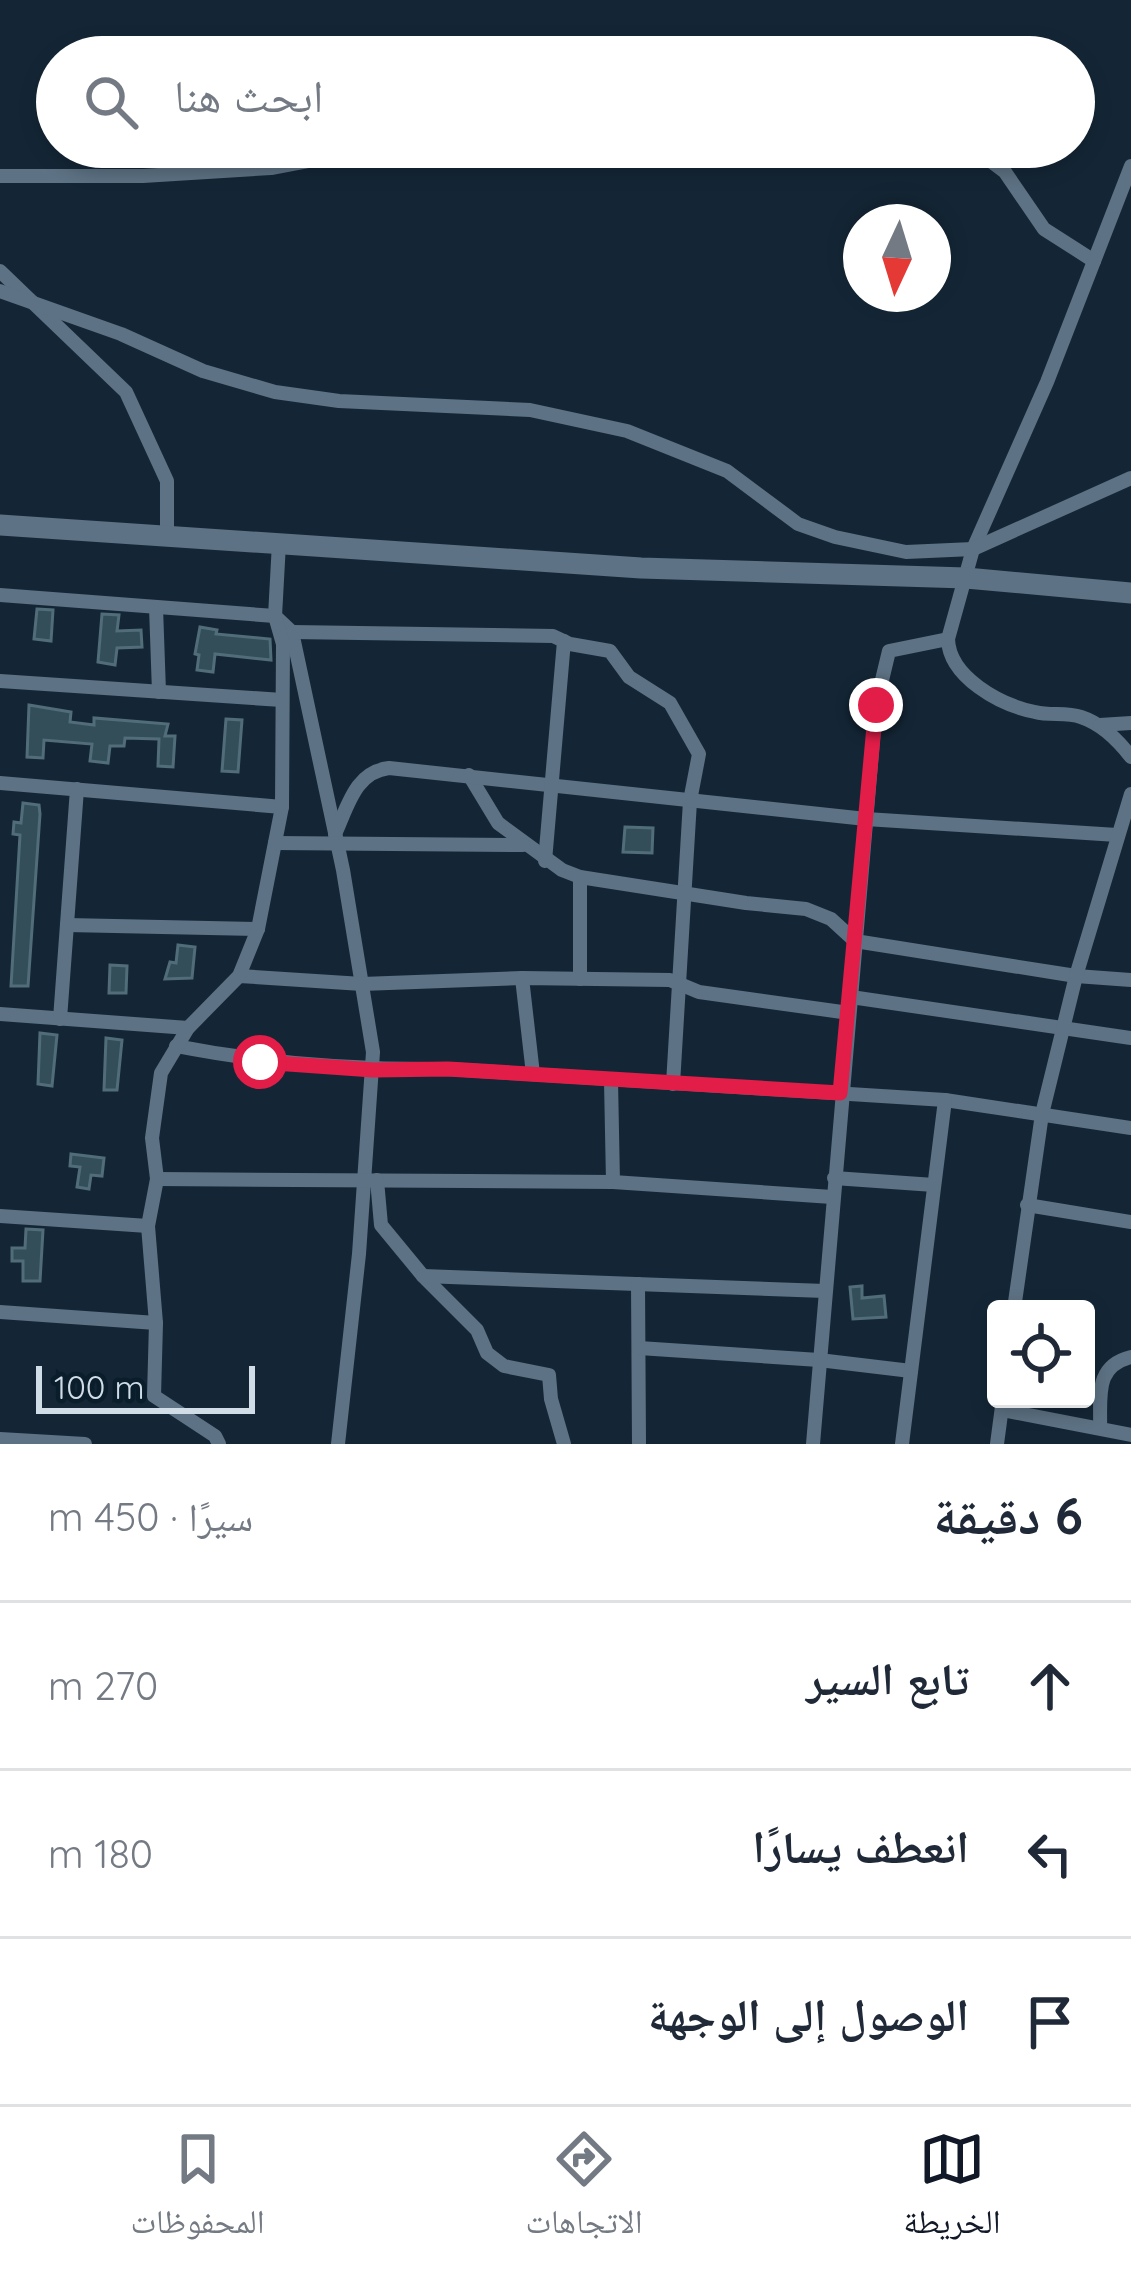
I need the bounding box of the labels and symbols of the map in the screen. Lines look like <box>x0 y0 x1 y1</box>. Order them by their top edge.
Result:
north arrow <box>843 204 951 312</box>
route end <box>849 678 903 732</box>
route start <box>233 1035 287 1089</box>
scale bar <box>36 1360 255 1413</box>

